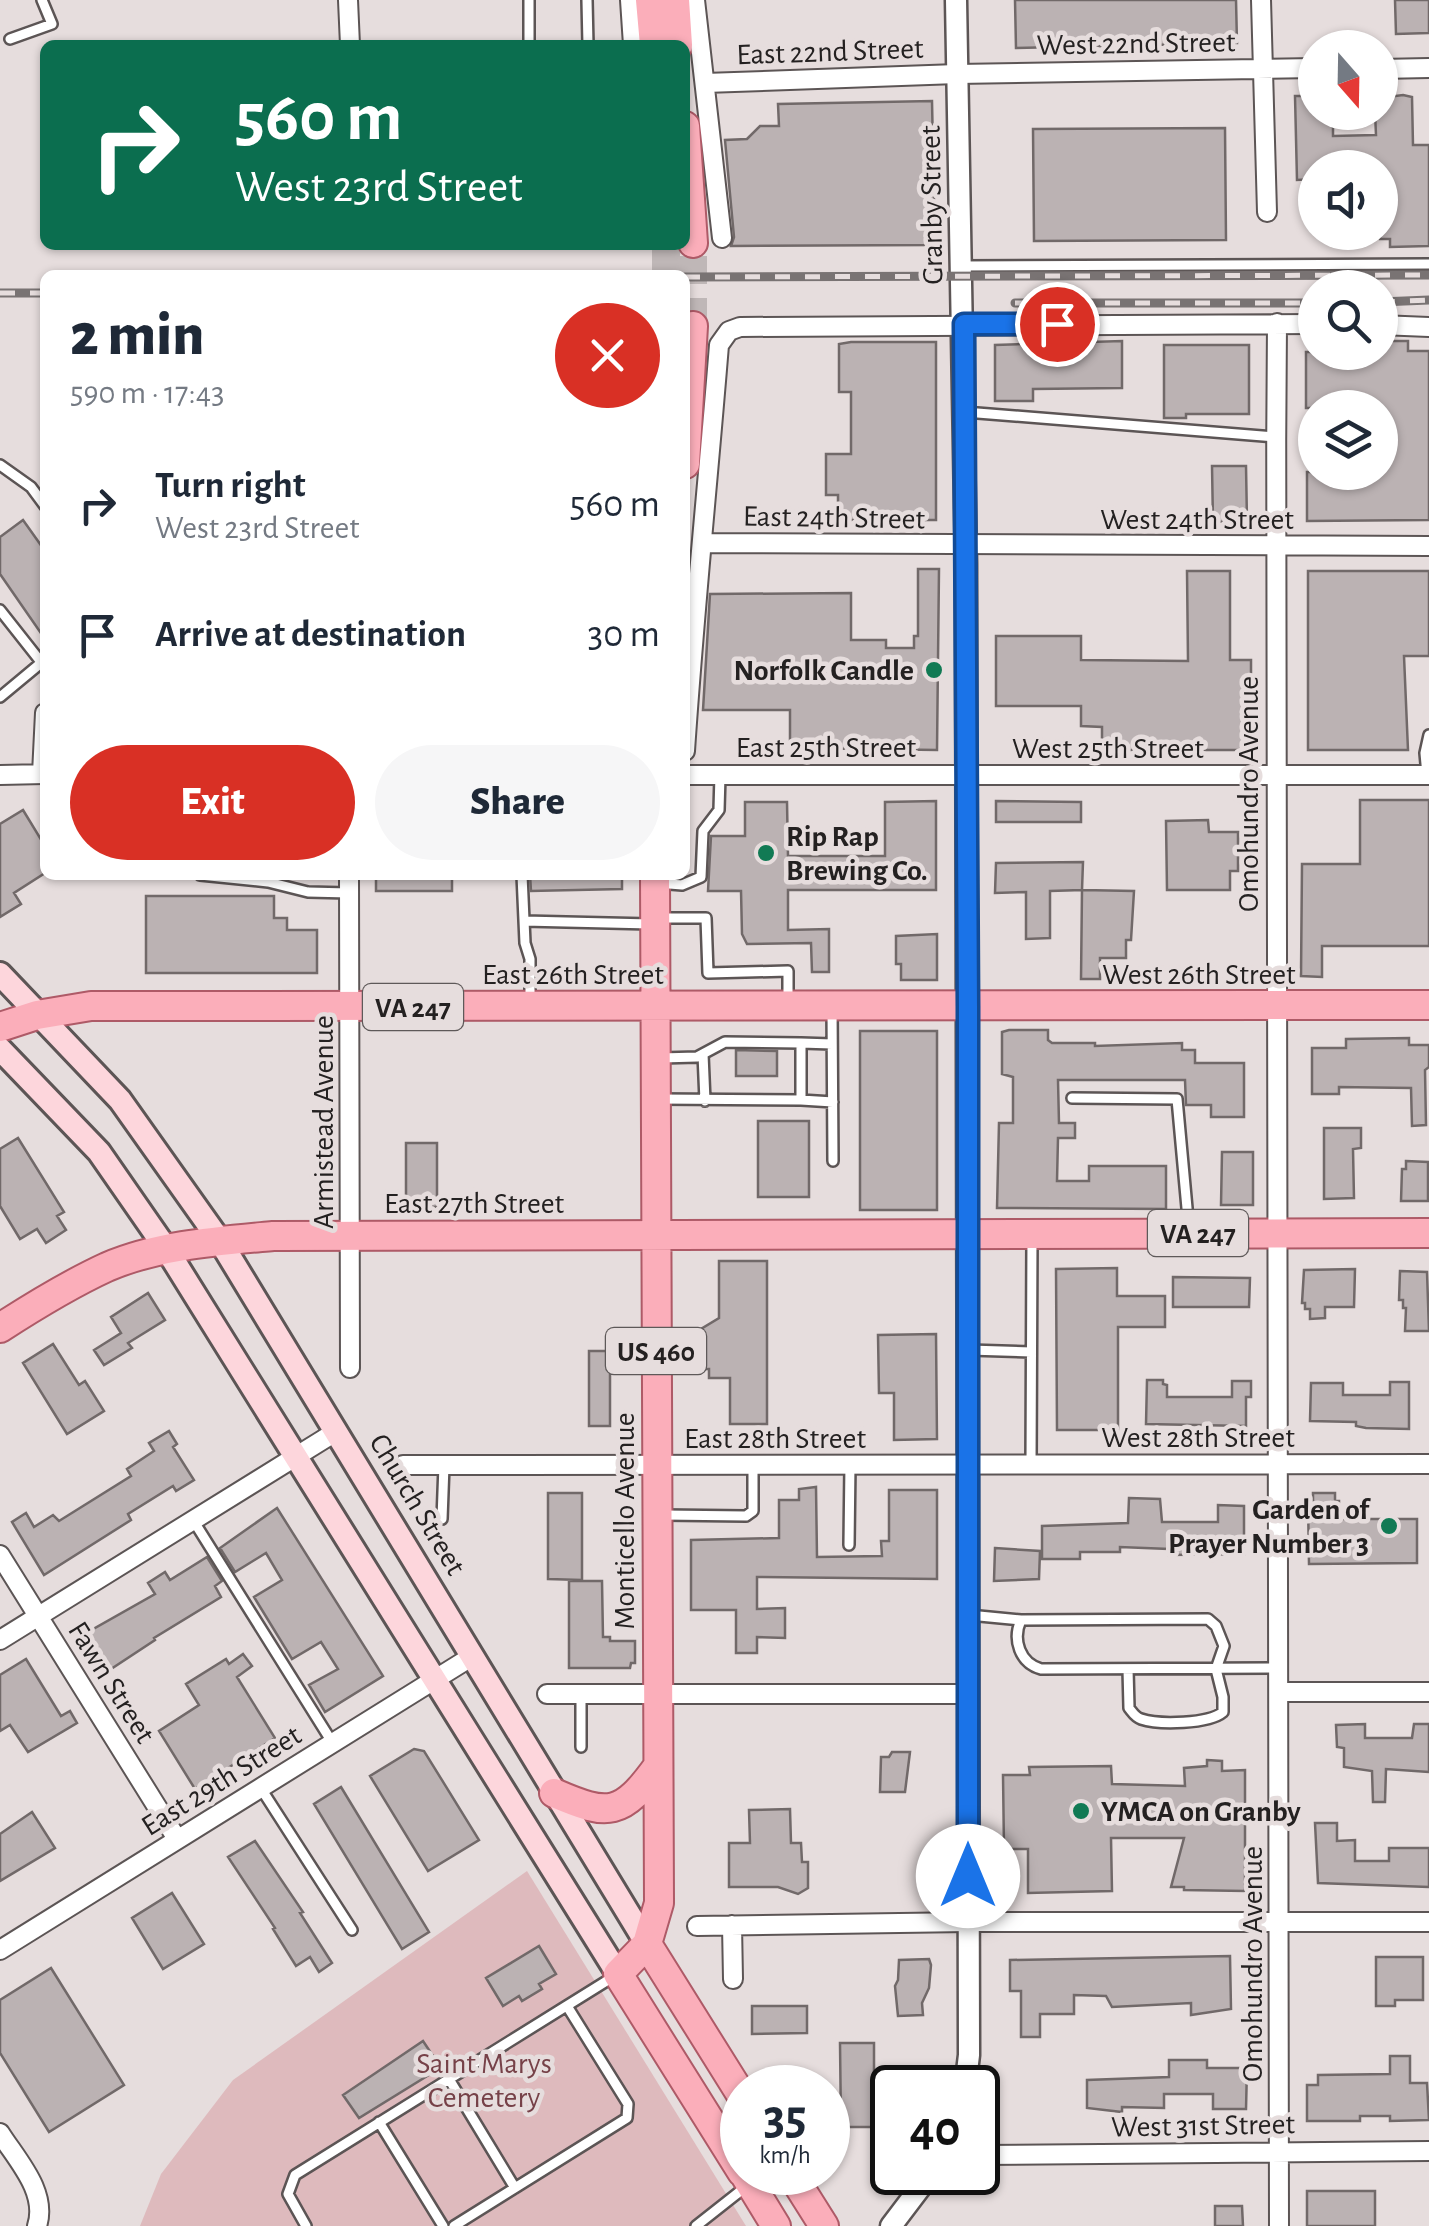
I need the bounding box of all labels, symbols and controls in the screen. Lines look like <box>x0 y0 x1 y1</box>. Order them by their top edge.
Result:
street label: West 22nd Street <box>1036 27 1236 61</box>
north arrow <box>1298 30 1398 130</box>
map controls <box>1298 30 1398 490</box>
street label: East 22nd Street <box>736 34 925 70</box>
icon: right <box>70 80 200 210</box>
text: 560 m <box>235 83 403 153</box>
street label: Granby Street <box>916 125 948 285</box>
button: sound <box>1298 150 1398 250</box>
text: West 23rd Street <box>235 165 523 210</box>
button: search <box>1298 270 1398 370</box>
pin <box>1015 282 1100 367</box>
icon: arrive <box>1030 297 1085 352</box>
button: close <box>555 303 660 408</box>
text: 2 min <box>70 306 204 366</box>
text: 590 m · 17:43 <box>70 377 224 409</box>
button: layers <box>1298 390 1398 490</box>
text: Turn right <box>155 467 305 505</box>
icon: right <box>70 478 125 533</box>
text: 560 m <box>570 486 660 524</box>
street label: East 24th Street <box>743 501 926 535</box>
street label: West 24th Street <box>1100 505 1294 535</box>
text: West 23rd Street <box>155 512 359 544</box>
icon: arrive <box>70 608 125 663</box>
text: Arrive at destination <box>155 616 466 654</box>
text: 30 m <box>588 616 660 654</box>
place label: Norfolk Candle <box>734 656 914 686</box>
marker: Norfolk Candle <box>923 659 945 681</box>
street label: Omohundro Avenue <box>1234 676 1264 912</box>
street label: East 25th Street <box>736 733 917 763</box>
street label: West 25th Street <box>1012 734 1204 764</box>
button: Exit <box>70 745 355 860</box>
button: Share <box>375 745 660 860</box>
place label: Rip Rap Brewing Co. <box>786 822 928 886</box>
marker: Rip Rap Brewing Co. <box>755 842 777 864</box>
street label: East 26th Street <box>482 960 664 990</box>
street label: West 26th Street <box>1102 960 1296 990</box>
road number: VA 247 <box>363 984 463 1030</box>
street label: Armistead Avenue <box>309 1015 339 1229</box>
street label: East 27th Street <box>384 1189 565 1219</box>
road number: VA 247 <box>1148 1210 1248 1256</box>
road number: US 460 <box>606 1328 706 1374</box>
street label: Monticello Avenue <box>610 1412 640 1630</box>
street label: West 28th Street <box>1101 1423 1295 1453</box>
street label: East 28th Street <box>684 1424 866 1454</box>
street label: Church Street <box>363 1429 471 1581</box>
place label: Garden of Prayer Number 3 <box>1168 1495 1371 1559</box>
marker: Garden of Prayer Number 3 <box>1378 1515 1400 1537</box>
street label: Fawn Street <box>62 1617 160 1749</box>
street label: East 29th Street <box>136 1720 307 1842</box>
place label: YMCA on Granby <box>1101 1797 1301 1827</box>
marker: YMCA on Granby <box>1070 1800 1092 1822</box>
position arrow <box>916 1824 1020 1928</box>
street label: Omohundro Avenue <box>1238 1846 1268 2082</box>
park label: Saint Marys Cemetery <box>416 2049 552 2113</box>
speed limit sign: 40 <box>870 2065 1000 2195</box>
text: 35 <box>763 2093 807 2143</box>
street label: West 31st Street <box>1111 2109 1296 2143</box>
text: km/h <box>759 2143 811 2168</box>

